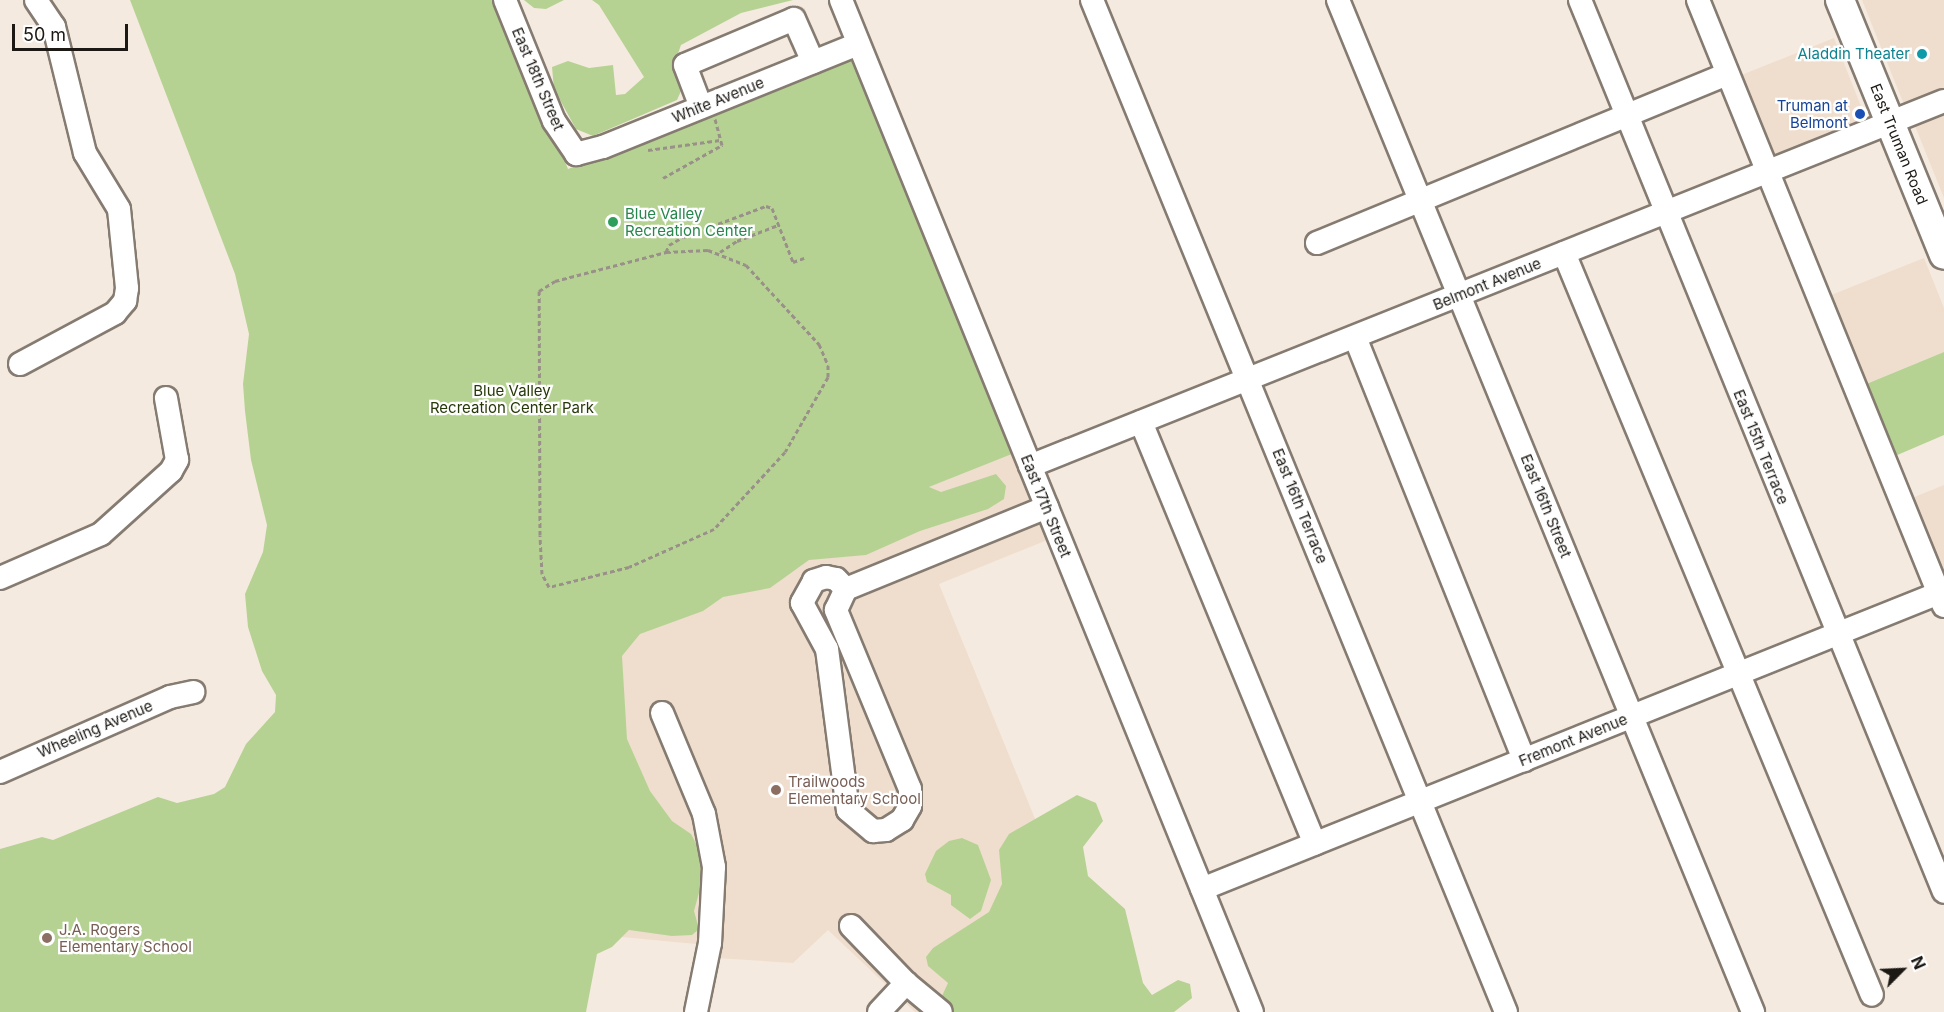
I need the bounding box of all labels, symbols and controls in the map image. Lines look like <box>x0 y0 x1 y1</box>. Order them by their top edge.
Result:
scale bar <box>15 12 130 50</box>
text: 50 m <box>23 24 66 45</box>
street label: East 18th Street <box>508 25 568 133</box>
place label: Aladdin Theater <box>1797 45 1910 63</box>
marker: Aladdin Theater <box>1915 47 1929 61</box>
street label: White Avenue <box>669 73 767 127</box>
street label: East Truman Road <box>1867 81 1931 207</box>
place label: Truman at Belmont <box>1777 96 1848 131</box>
marker: Truman at Belmont <box>1853 107 1867 121</box>
place label: Blue Valley Recreation Center <box>625 204 753 239</box>
marker: Blue Valley Recreation Center <box>606 215 620 229</box>
street label: Belmont Avenue <box>1430 254 1544 314</box>
park label: Blue Valley Recreation Center Park <box>430 381 594 416</box>
street label: East 15th Terrace <box>1730 387 1792 507</box>
street label: East 16th Terrace <box>1269 446 1331 566</box>
street label: East 17th Street <box>1017 452 1075 560</box>
street label: East 16th Street <box>1517 452 1575 560</box>
street label: Wheeling Avenue <box>35 697 155 761</box>
street label: Fremont Avenue <box>1516 710 1630 770</box>
place label: Trailwoods Elementary School <box>788 772 921 807</box>
marker: Trailwoods Elementary School <box>769 783 783 797</box>
place label: J.A. Rogers Elementary School <box>59 920 192 955</box>
marker: J.A. Rogers Elementary School <box>40 931 54 945</box>
north arrow <box>1872 940 1932 1000</box>
text: N <box>1907 953 1930 972</box>

